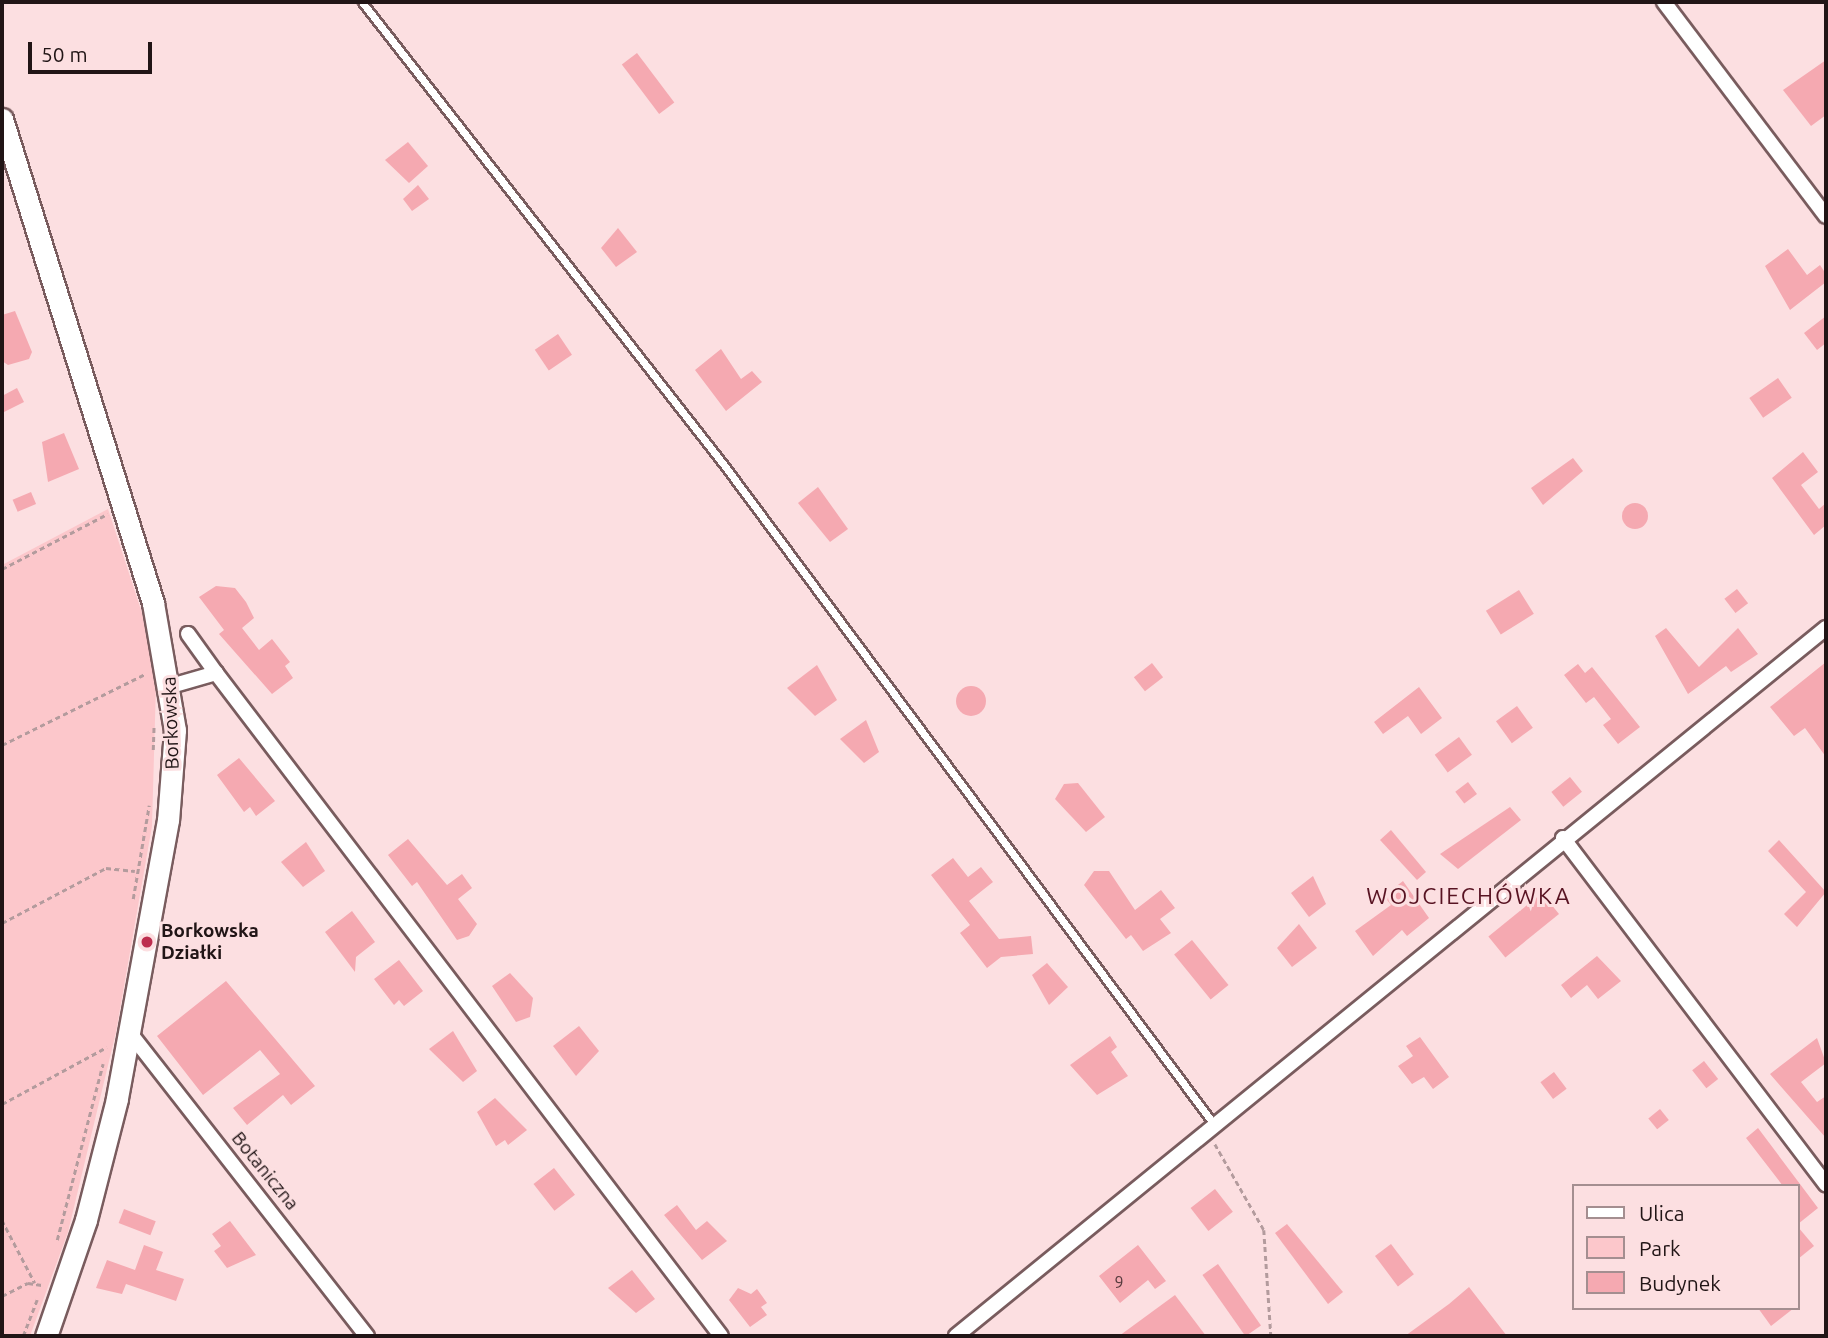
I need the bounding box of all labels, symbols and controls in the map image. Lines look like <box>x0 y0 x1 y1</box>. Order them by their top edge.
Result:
scale bar <box>32 28 156 72</box>
text: 50 m <box>41 42 88 66</box>
street label: Borkowska <box>158 676 184 770</box>
district label: WOJCIECHÓWKA <box>1368 882 1570 910</box>
place label: Borkowska Działki <box>161 920 259 964</box>
marker: Borkowska Działki <box>139 934 155 950</box>
street label: Botaniczna <box>227 1127 303 1215</box>
legend <box>1573 1184 1800 1310</box>
text: Ulica <box>1639 1201 1684 1225</box>
text: Park <box>1639 1236 1681 1260</box>
text: Budynek <box>1639 1271 1721 1295</box>
house number: 9 <box>1114 1272 1124 1292</box>

